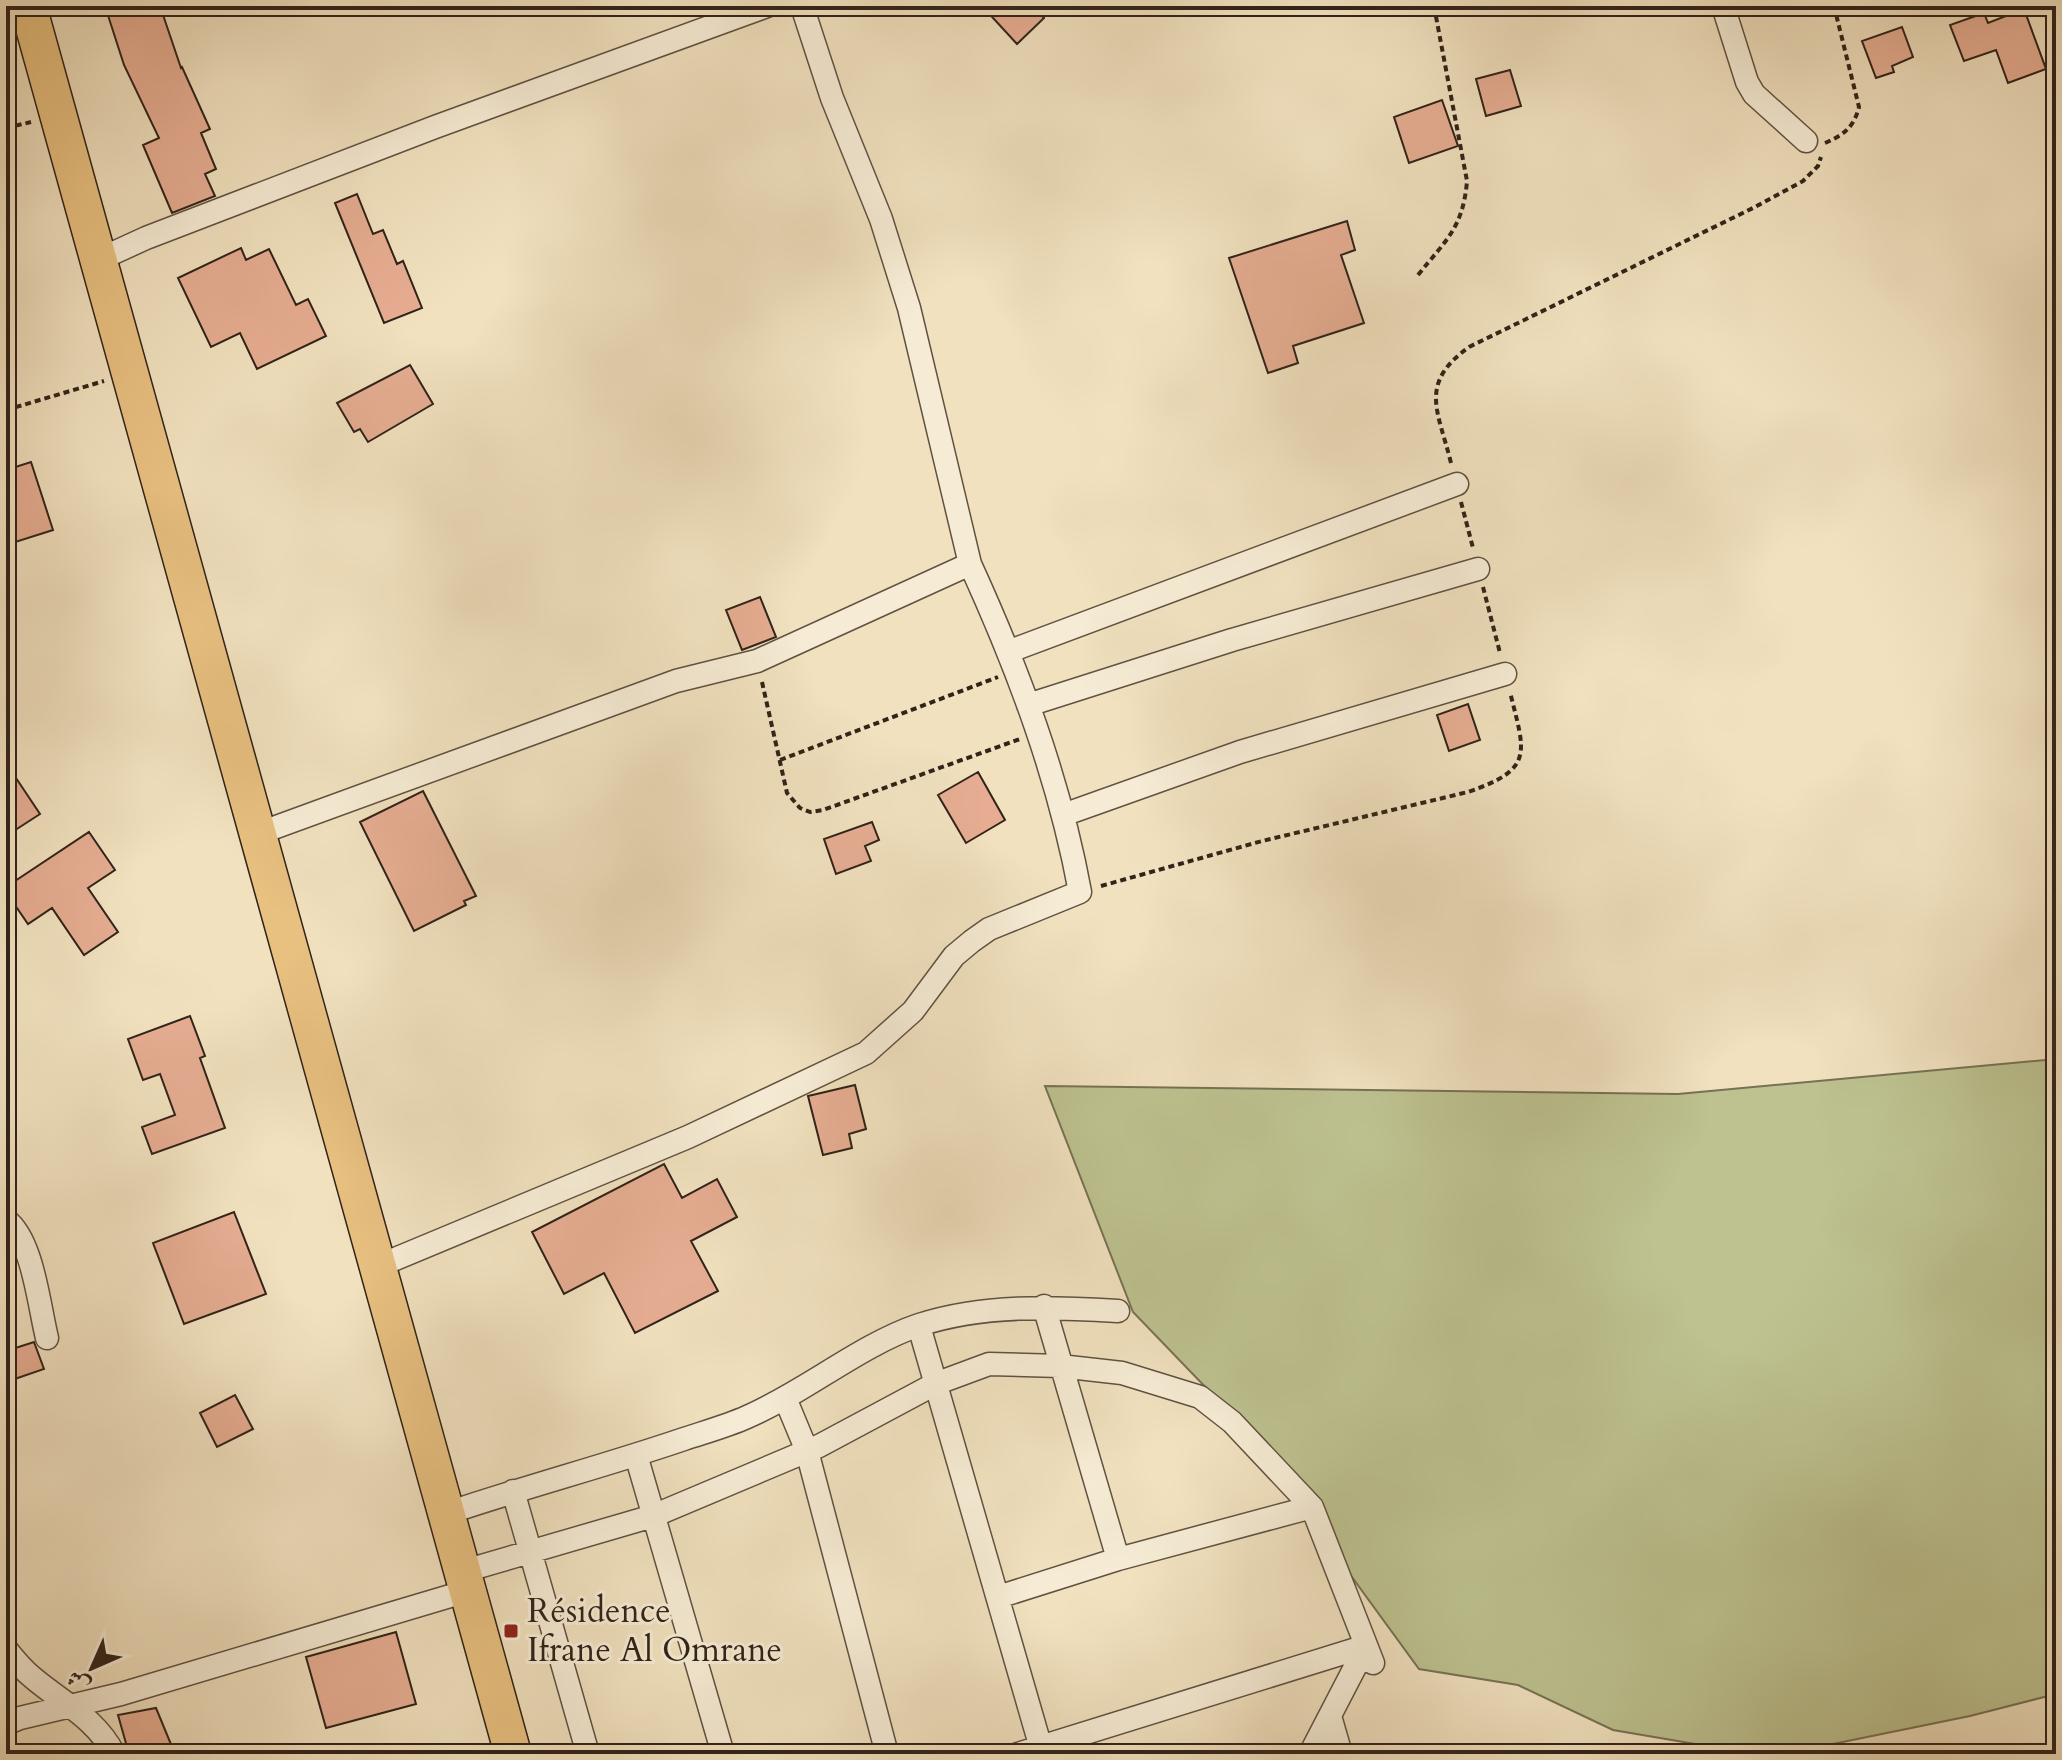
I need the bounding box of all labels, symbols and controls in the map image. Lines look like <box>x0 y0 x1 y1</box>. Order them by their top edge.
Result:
place label: Résidence Ifrane Al Omrane <box>527 1588 782 1673</box>
marker: Résidence Ifrane Al Omrane <box>502 1622 520 1640</box>
north arrow <box>52 1628 132 1708</box>
text: ش <box>60 1663 97 1700</box>

